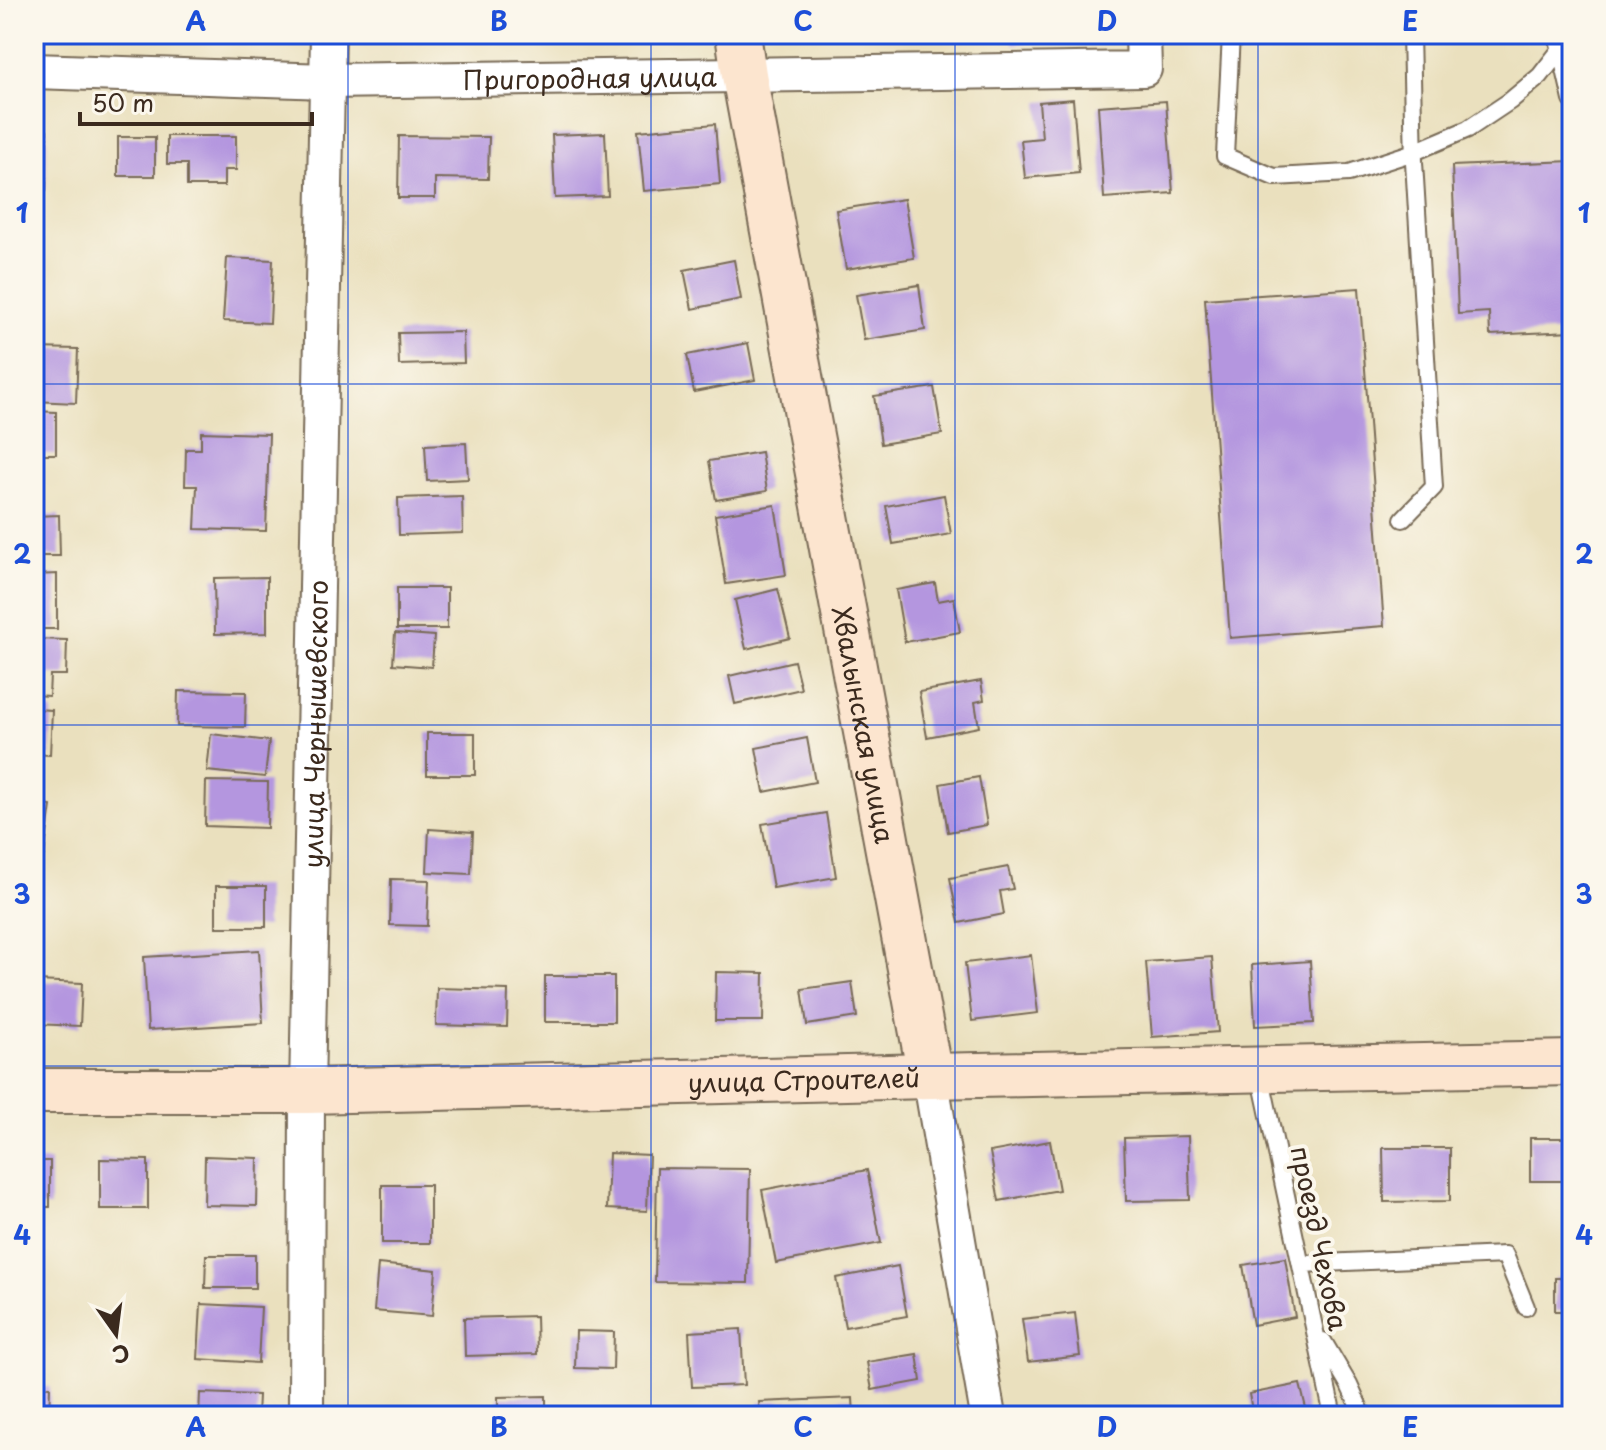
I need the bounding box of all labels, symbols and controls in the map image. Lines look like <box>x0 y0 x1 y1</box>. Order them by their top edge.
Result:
text: A <box>186 1 206 40</box>
text: B <box>490 1 508 40</box>
text: C <box>793 1 813 40</box>
text: D <box>1097 1 1117 40</box>
text: E <box>1402 1 1418 40</box>
street label: Пригородная улица <box>462 56 718 99</box>
scale bar <box>80 76 312 126</box>
text: 50 m <box>92 84 154 120</box>
text: 1 <box>16 193 28 232</box>
text: 1 <box>1578 193 1590 232</box>
text: 2 <box>13 534 31 573</box>
text: 2 <box>1575 534 1593 573</box>
street label: улица Чернышевского <box>292 579 337 869</box>
street label: Хвалынская улица <box>824 603 906 847</box>
text: 3 <box>13 874 31 913</box>
text: 3 <box>1575 874 1593 913</box>
street label: улица Строителей <box>687 1057 921 1101</box>
street label: проезд Чехова <box>1281 1142 1359 1335</box>
text: 4 <box>13 1215 31 1254</box>
text: 4 <box>1575 1215 1593 1254</box>
north arrow <box>76 1294 156 1374</box>
text: С <box>109 1337 133 1373</box>
text: A <box>186 1407 206 1446</box>
text: B <box>490 1407 508 1446</box>
text: C <box>793 1407 813 1446</box>
text: D <box>1097 1407 1117 1446</box>
text: E <box>1402 1407 1418 1446</box>

